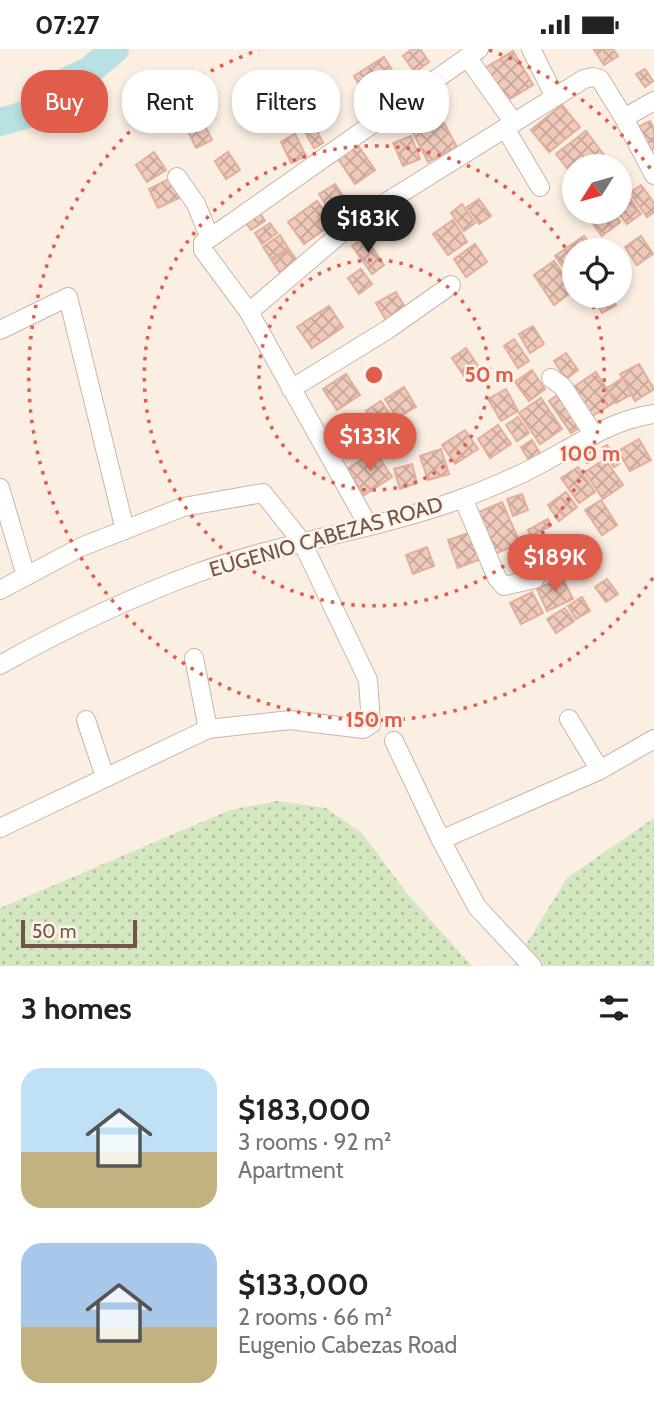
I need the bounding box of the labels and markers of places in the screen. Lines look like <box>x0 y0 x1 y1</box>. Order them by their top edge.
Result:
pin: $183K <box>319 195 417 255</box>
centre of rings <box>362 363 386 387</box>
pin: $133K <box>321 413 419 473</box>
pin: $189K <box>506 535 604 594</box>

